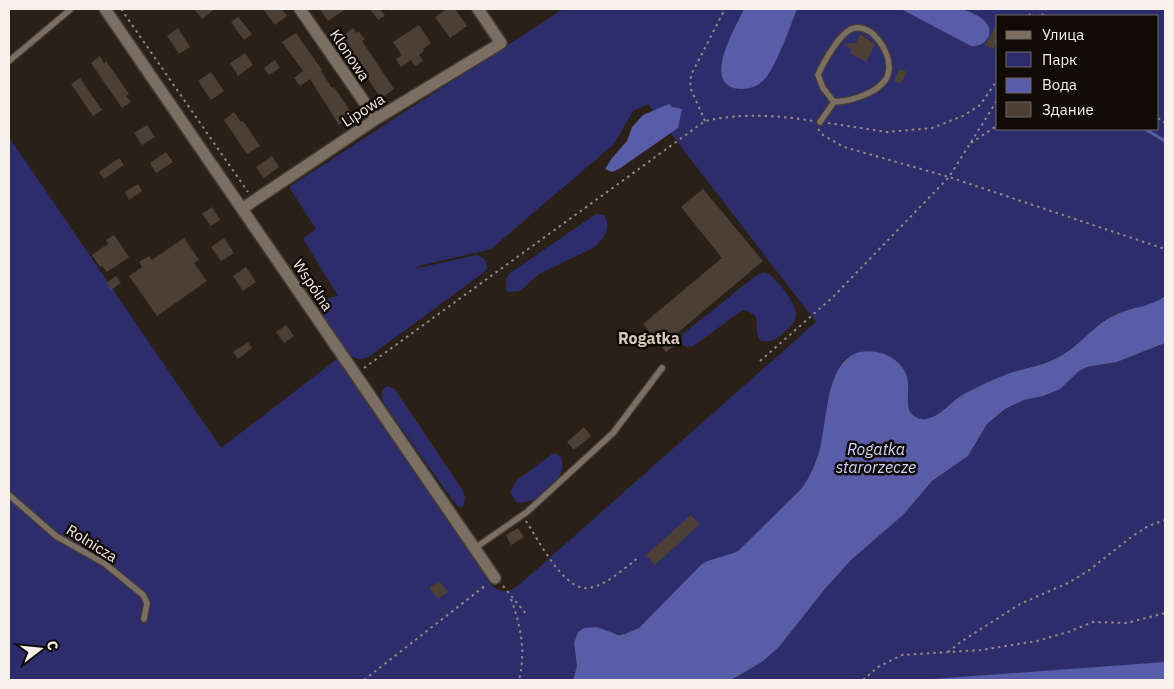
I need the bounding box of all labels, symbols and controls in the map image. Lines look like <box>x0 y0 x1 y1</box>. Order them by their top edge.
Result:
legend <box>996 15 1159 130</box>
text: Улица <box>1042 25 1084 44</box>
street label: Klonowa <box>326 26 374 84</box>
text: Парк <box>1042 50 1077 69</box>
text: Вода <box>1042 75 1077 94</box>
street label: Lipowa <box>338 89 388 131</box>
text: Здание <box>1042 100 1094 119</box>
street label: Wspólna <box>289 256 337 314</box>
district label: Rogatka <box>618 328 680 348</box>
water label: Rogatka starorzecze <box>836 439 916 477</box>
street label: Rolnicza <box>63 520 121 566</box>
north arrow <box>15 624 65 674</box>
text: С <box>43 639 62 652</box>

